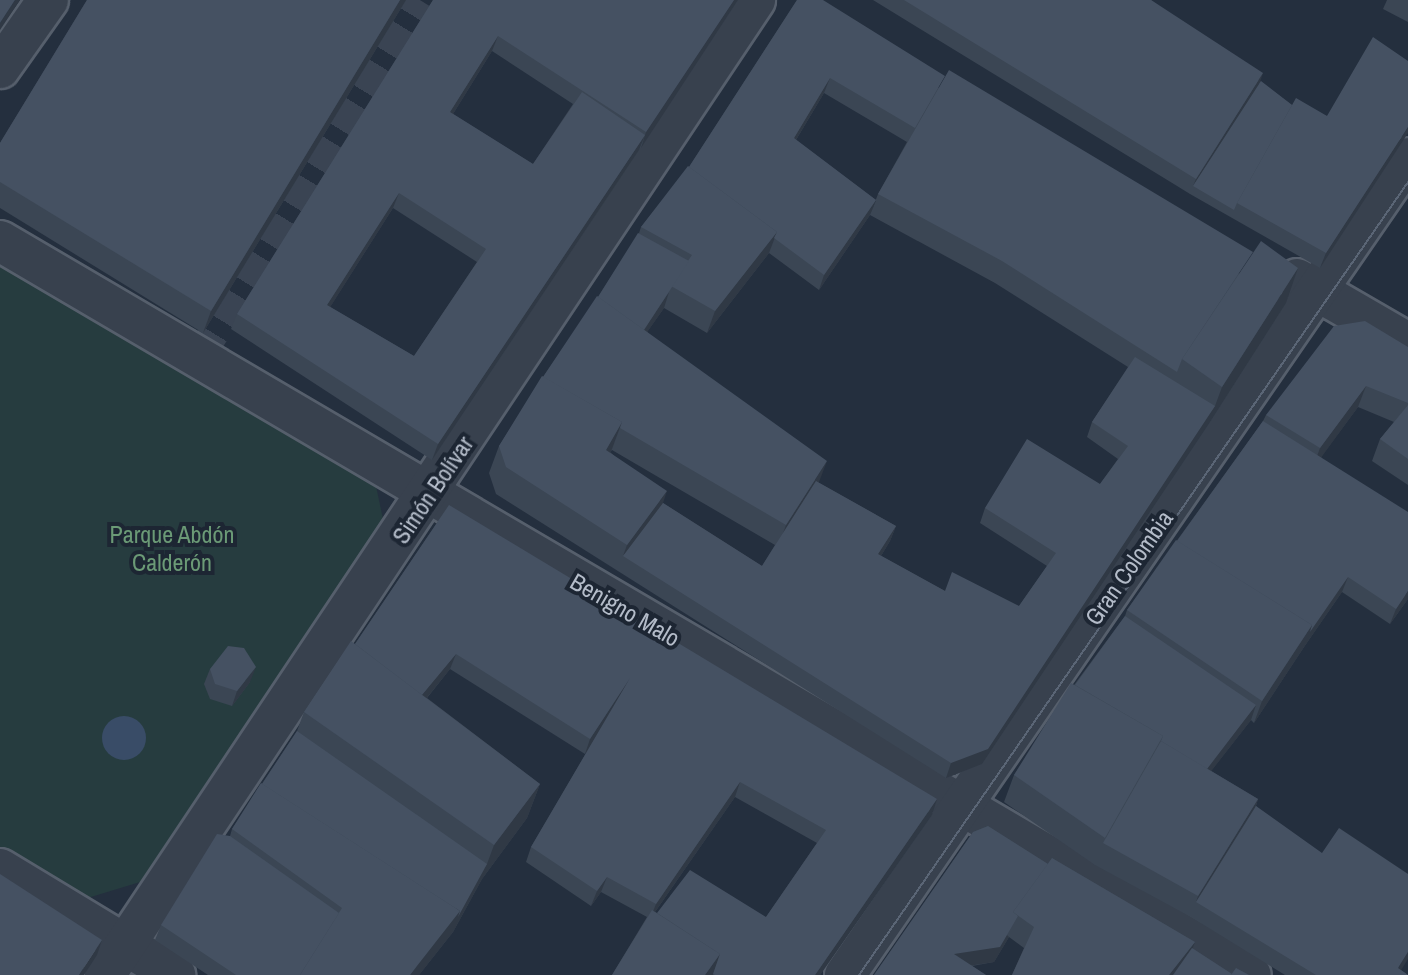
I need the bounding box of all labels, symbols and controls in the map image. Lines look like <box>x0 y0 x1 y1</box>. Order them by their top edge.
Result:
street label: Simón Bolívar <box>387 431 479 549</box>
street label: Gran Colombia <box>1079 505 1179 631</box>
park label: Parque Abdón Calderón <box>109 521 235 577</box>
street label: Benigno Malo <box>565 567 685 653</box>

